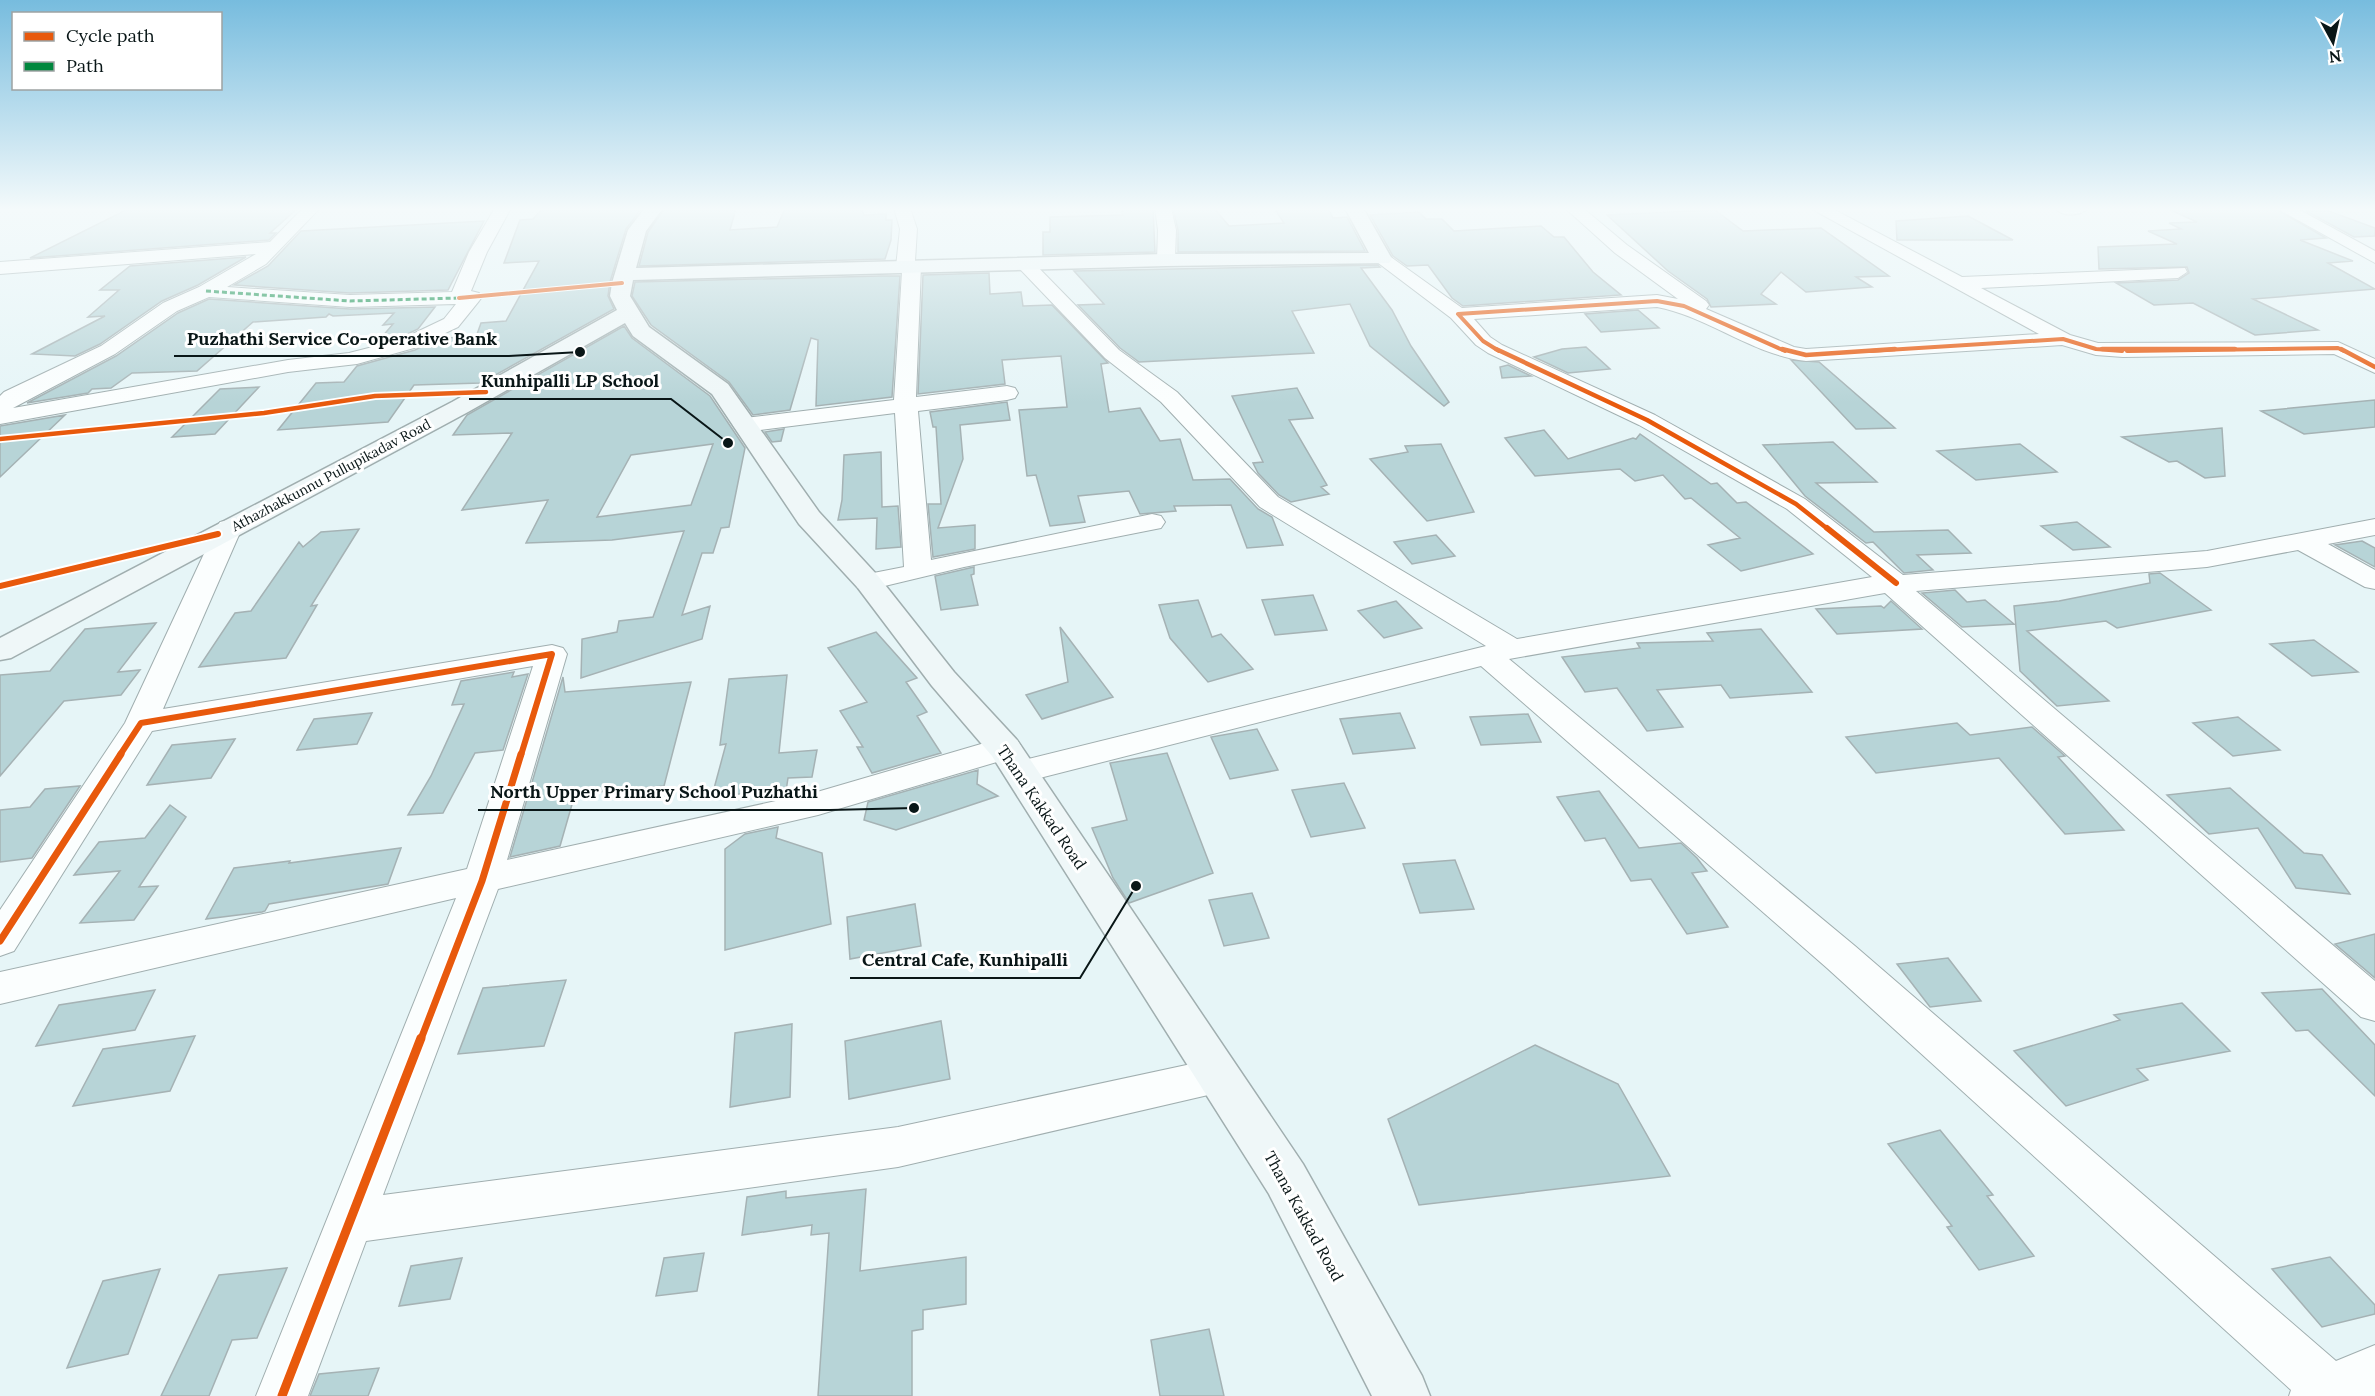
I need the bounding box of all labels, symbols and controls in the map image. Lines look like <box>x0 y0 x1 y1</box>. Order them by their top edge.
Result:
legend <box>12 12 222 90</box>
north arrow <box>2303 12 2363 72</box>
text: Cycle path <box>66 24 155 47</box>
text: N <box>2328 46 2343 68</box>
text: Path <box>66 54 104 77</box>
callout: Puzhathi Service Co-operative Bank <box>174 320 509 356</box>
text: Puzhathi Service Co-operative Bank <box>187 327 498 350</box>
callout: Kunhipalli LP School <box>469 363 671 399</box>
text: Kunhipalli LP School <box>481 369 660 392</box>
street label: Athazhakkunnu Pullupikadav Road <box>227 415 434 536</box>
street label: Thana Kakkad Road <box>993 741 1091 873</box>
callout: North Upper Primary School Puzhathi <box>478 774 830 810</box>
text: North Upper Primary School Puzhathi <box>490 780 818 803</box>
callout: Central Cafe, Kunhipalli <box>850 942 1080 978</box>
text: Central Cafe, Kunhipalli <box>862 948 1068 971</box>
street label: Thana Kakkad Road <box>1260 1147 1348 1285</box>

